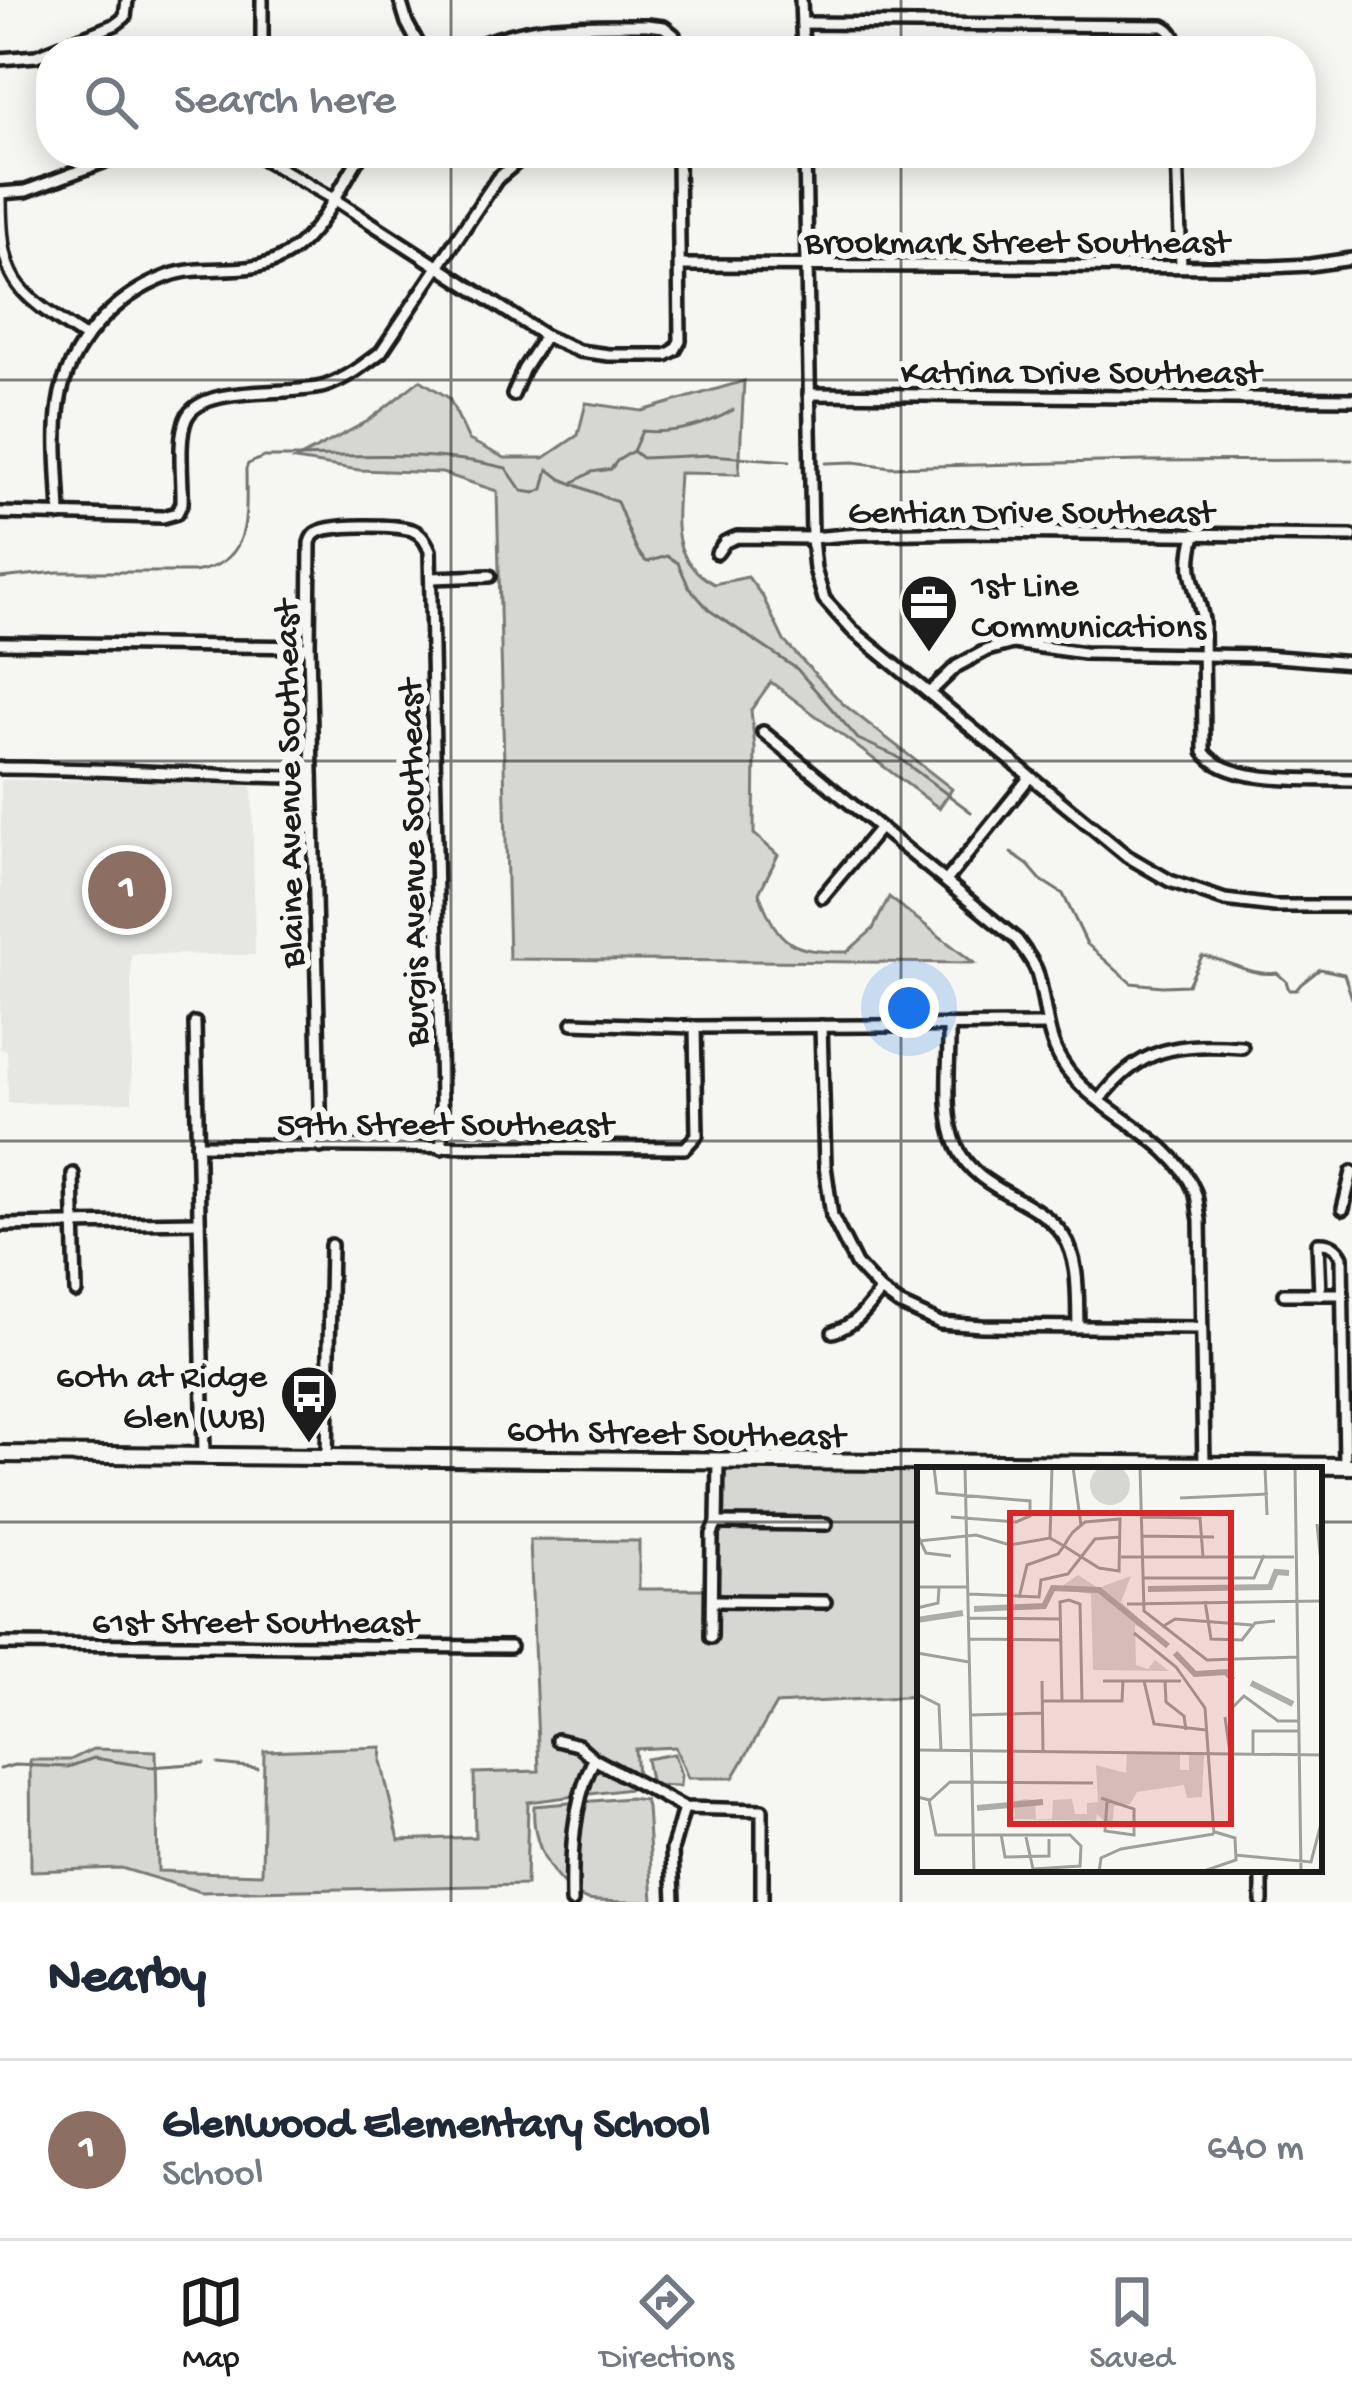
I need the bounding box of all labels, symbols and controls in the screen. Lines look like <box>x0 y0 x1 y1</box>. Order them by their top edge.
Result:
search box <box>36 36 1316 168</box>
icon: search <box>78 69 144 135</box>
text: Search here <box>174 76 396 129</box>
street label: Brookmark Street Southeast <box>804 224 1233 267</box>
street label: Katrina Drive Southeast <box>901 354 1265 397</box>
street label: Gentian Drive Southeast <box>848 494 1217 537</box>
place label: 1st Line Communications <box>970 567 1208 651</box>
office icon: 1st Line Communications <box>898 572 960 654</box>
street label: Blaine Avenue Southeast <box>268 596 317 969</box>
street label: Burgis Avenue Southeast <box>392 675 441 1048</box>
pin: 1 <box>88 845 166 935</box>
your location <box>879 978 939 1038</box>
street label: 59th Street Southeast <box>277 1106 617 1149</box>
place label: 60th at Ridge Glen (WB) <box>56 1358 267 1442</box>
bus stop icon: 60th at Ridge Glen (WB) <box>278 1363 340 1445</box>
street label: 60th Street Southeast <box>506 1412 849 1461</box>
inset map <box>917 1467 1322 1872</box>
street label: 61st Street Southeast <box>92 1604 422 1647</box>
text: Nearby <box>48 1950 206 2010</box>
text: Glenwood Elementary School <box>162 2100 710 2153</box>
text: 1 <box>79 2127 95 2173</box>
text: 640 m <box>1207 2127 1304 2173</box>
text: School <box>162 2153 263 2199</box>
tab: Map <box>178 2269 244 2379</box>
tab: Directions <box>600 2269 734 2379</box>
tab: Saved <box>1090 2269 1174 2379</box>

